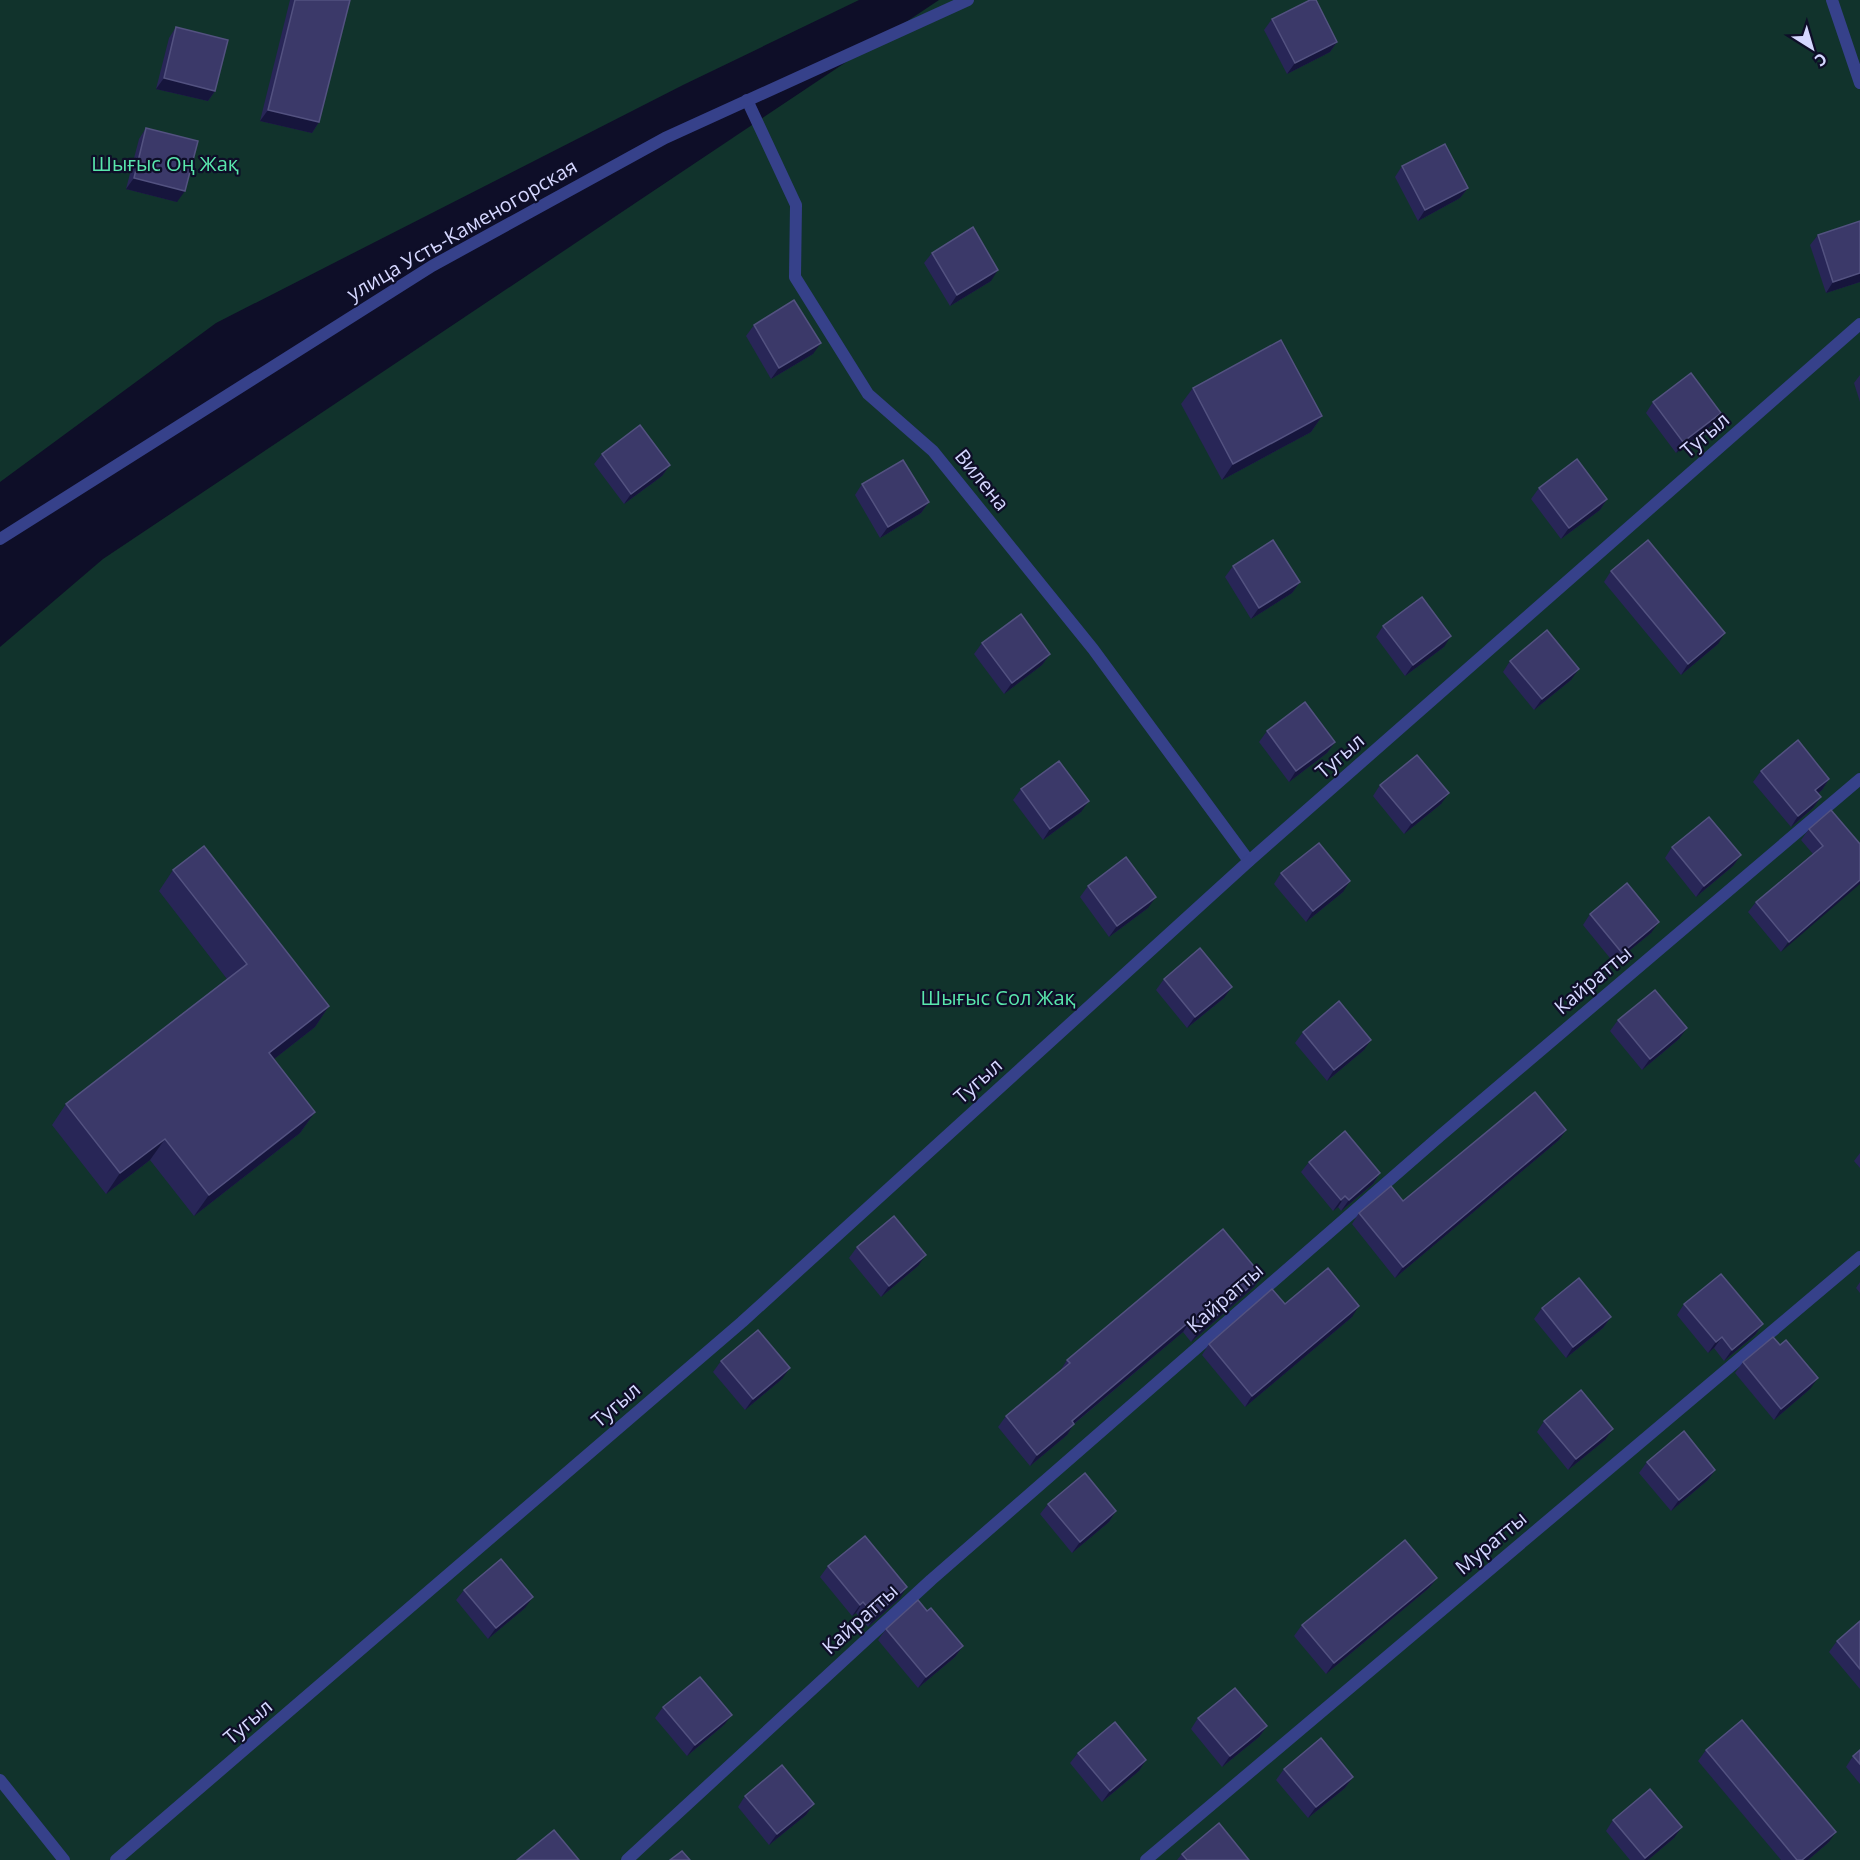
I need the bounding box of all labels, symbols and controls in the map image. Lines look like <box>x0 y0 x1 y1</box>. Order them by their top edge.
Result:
north arrow <box>1782 18 1842 78</box>
text: С <box>1810 48 1832 72</box>
park label: Шығыс Оң Жақ <box>91 150 239 177</box>
street label: улица Усть-Каменогорская <box>342 153 582 307</box>
street label: Тугыл <box>1675 406 1735 463</box>
street label: Вилена <box>949 443 1016 516</box>
street label: Тугыл <box>1310 727 1370 784</box>
street label: Кайратты <box>1548 939 1637 1020</box>
park label: Шығыс Сол Жақ <box>921 984 1076 1011</box>
street label: Тугыл <box>948 1052 1008 1110</box>
street label: Кайратты <box>1181 1257 1269 1339</box>
street label: Тугыл <box>586 1376 646 1433</box>
street label: Муратты <box>1449 1505 1532 1580</box>
street label: Кайратты <box>816 1577 903 1660</box>
street label: Тугыл <box>218 1693 278 1750</box>

